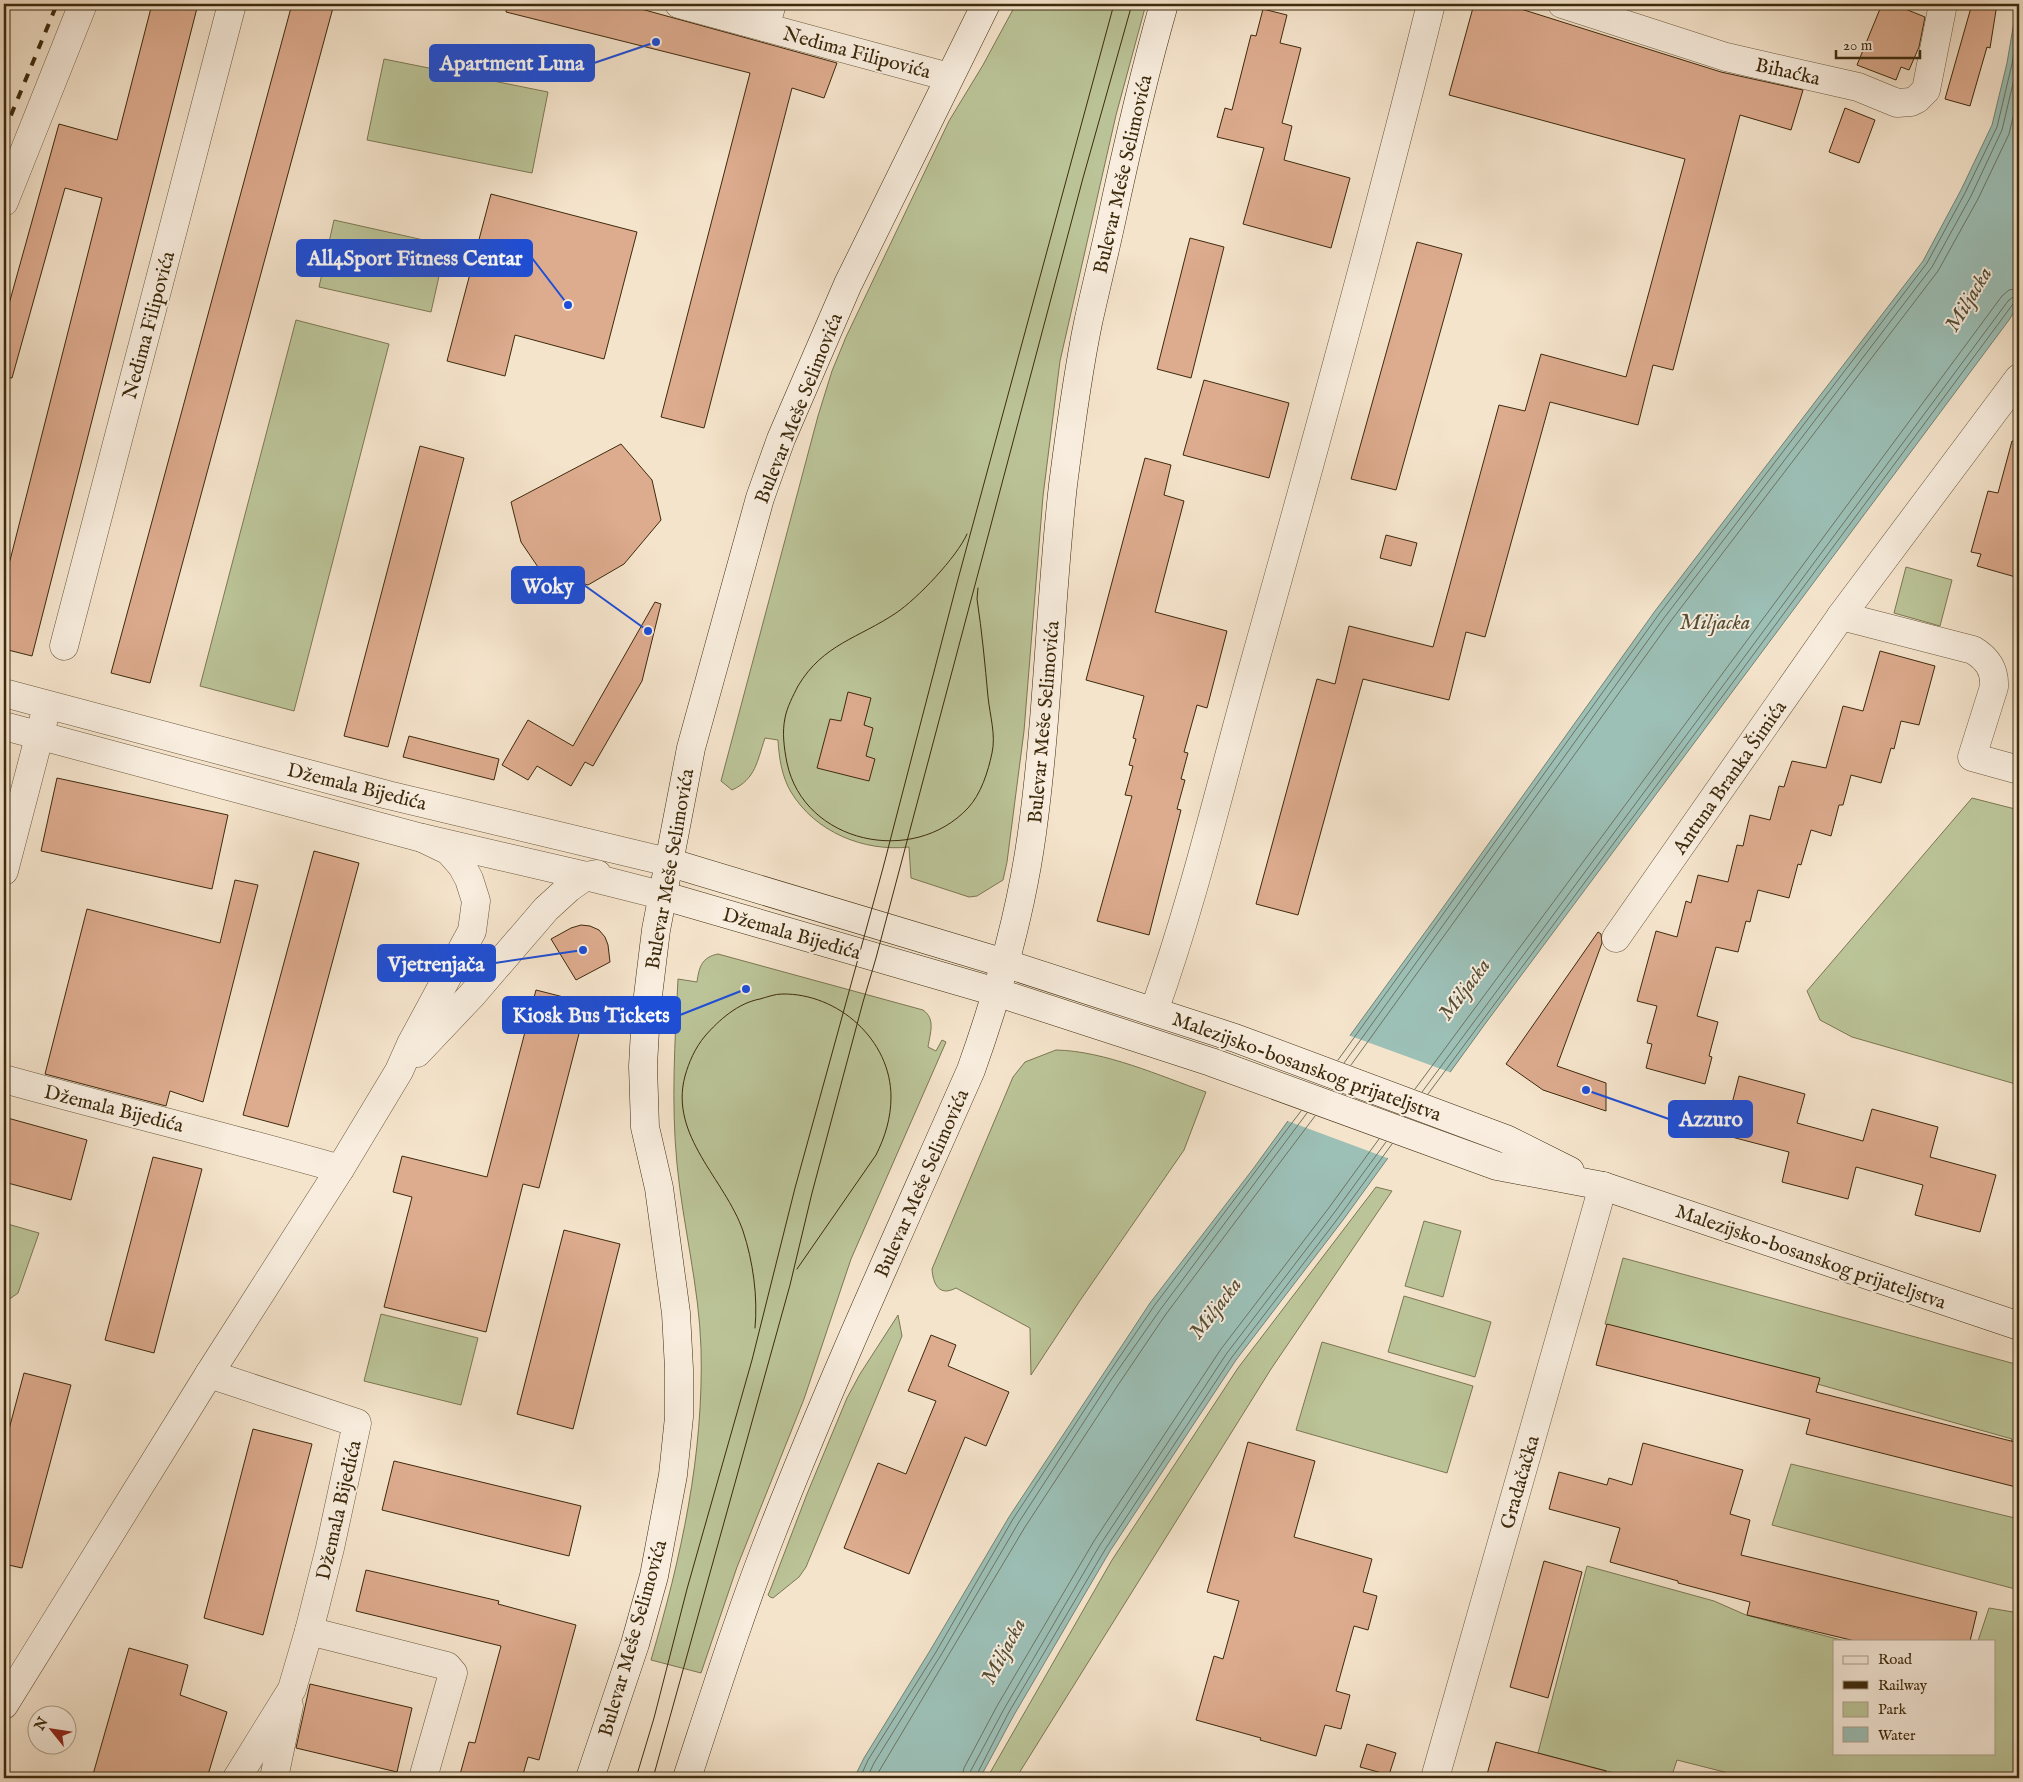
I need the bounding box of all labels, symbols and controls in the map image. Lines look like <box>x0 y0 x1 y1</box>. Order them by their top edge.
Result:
street label: Nedima Filipovića <box>780 22 934 85</box>
scale bar <box>1836 28 1919 60</box>
text: 20 m <box>1843 36 1873 55</box>
callout: Apartment Luna <box>430 45 594 81</box>
text: Apartment Luna <box>439 51 585 78</box>
street label: Bihaćka <box>1753 53 1823 92</box>
street label: Bulevar Meše Selimovića <box>1088 72 1159 276</box>
callout: All4Sport Fitness Centar <box>297 240 532 276</box>
text: All4Sport Fitness Centar <box>307 246 523 273</box>
street label: Nedima Filipovića <box>118 248 181 402</box>
water label: Miljacka <box>1939 262 1999 337</box>
street label: Bulevar Meše Selimovića <box>750 309 849 508</box>
callout: Woky <box>512 567 584 603</box>
text: Woky <box>521 574 575 601</box>
water label: Miljacka <box>1680 610 1750 637</box>
street label: Bulevar Meše Selimovića <box>1023 619 1066 824</box>
street label: Antuna Branka Šimića <box>1667 696 1793 860</box>
street label: Džemala Bijedića <box>284 758 429 817</box>
street label: Bulevar Meše Selimovića <box>641 767 701 972</box>
street label: Džemala Bijedića <box>720 903 864 966</box>
callout: Vjetrenjača <box>378 945 495 981</box>
text: Vjetrenjača <box>387 952 485 979</box>
water label: Miljacka <box>1433 954 1497 1026</box>
callout: Kiosk Bus Tickets <box>503 997 680 1033</box>
text: Kiosk Bus Tickets <box>512 1003 670 1030</box>
street label: Malezijsko-bosanskog prijateljstva <box>1168 1007 1445 1128</box>
street label: Džemala Bijedića <box>41 1080 186 1139</box>
street label: Bulevar Meše Selimovića <box>870 1085 975 1282</box>
callout: Azzuro <box>1669 1101 1752 1137</box>
text: Azzuro <box>1678 1107 1743 1134</box>
street label: Malezijsko-bosanskog prijateljstva <box>1672 1199 1949 1316</box>
water label: Miljacka <box>1184 1273 1249 1345</box>
street label: Gradačačka <box>1495 1432 1546 1532</box>
street label: Džemala Bijedića <box>311 1438 368 1583</box>
street label: Bulevar Meše Selimovića <box>593 1537 674 1740</box>
water label: Miljacka <box>976 1614 1033 1689</box>
legend <box>1833 1640 1996 1754</box>
text: Road <box>1878 1650 1913 1669</box>
text: Railway <box>1878 1676 1928 1695</box>
text: Park <box>1878 1700 1908 1719</box>
north arrow <box>28 1704 78 1754</box>
text: N <box>30 1714 52 1735</box>
text: Water <box>1878 1726 1916 1745</box>

